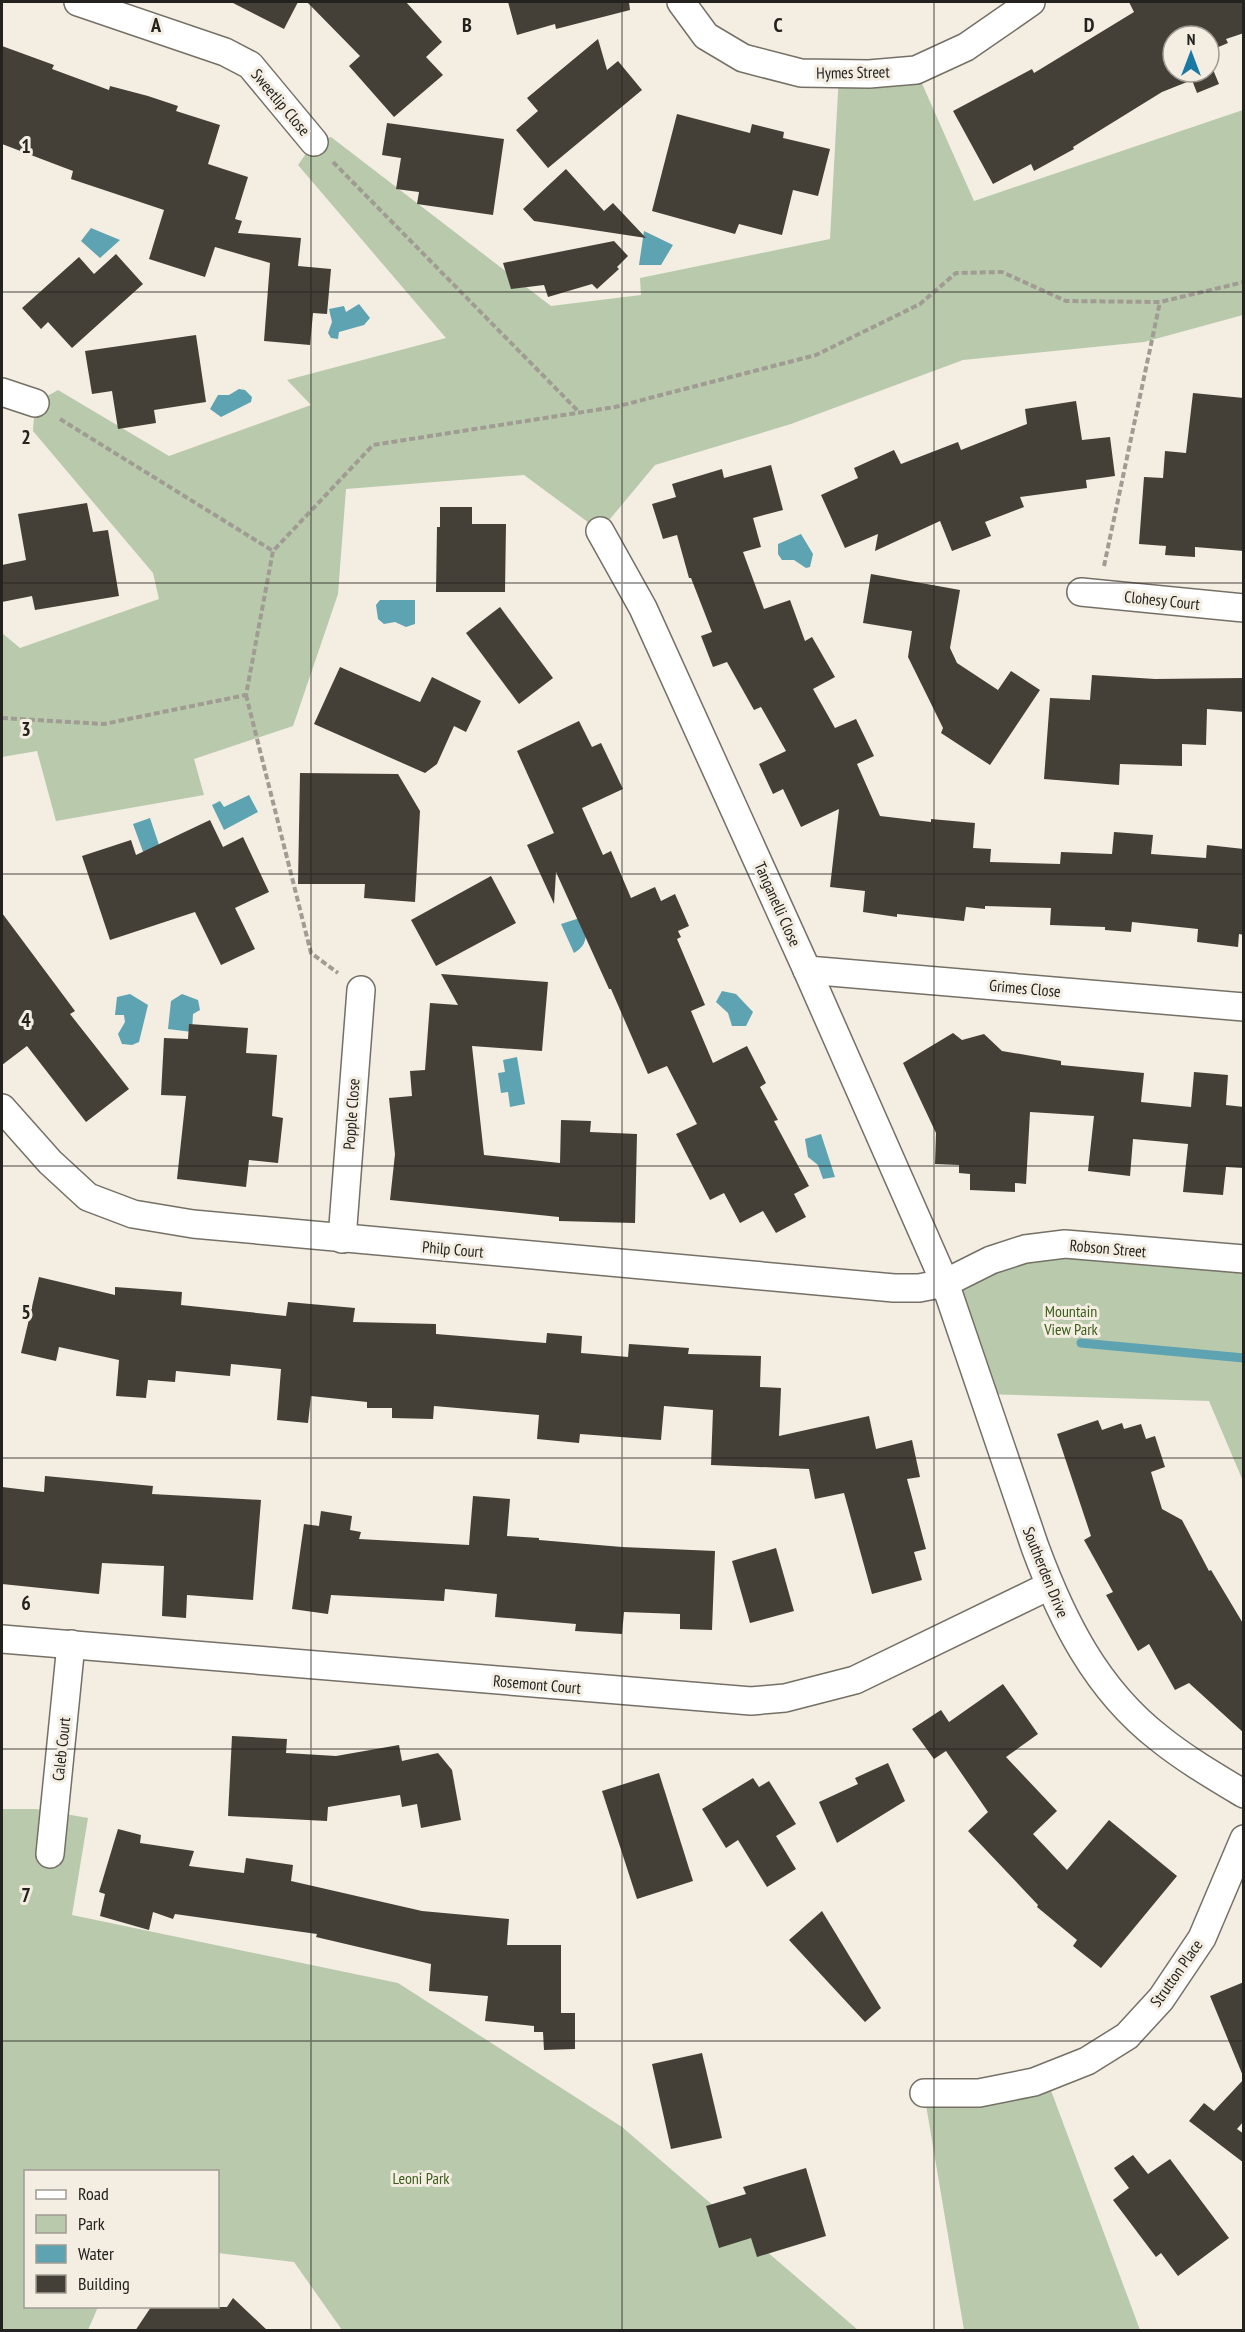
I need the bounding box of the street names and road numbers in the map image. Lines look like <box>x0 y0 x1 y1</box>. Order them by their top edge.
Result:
street label: Hymes Street <box>816 61 891 83</box>
street label: Sweetlip Close <box>247 64 315 140</box>
street label: Clohesy Court <box>1123 586 1201 614</box>
street label: Tanganelli Close <box>750 859 806 949</box>
street label: Grimes Close <box>988 975 1062 1001</box>
street label: Popple Close <box>339 1078 363 1150</box>
street label: Robson Street <box>1069 1235 1148 1261</box>
street label: Philp Court <box>421 1236 485 1262</box>
street label: Southerden Drive <box>1019 1524 1073 1620</box>
street label: Rosemont Court <box>492 1670 582 1698</box>
street label: Caleb Court <box>48 1715 74 1782</box>
street label: Strutton Place <box>1145 1935 1207 2011</box>

